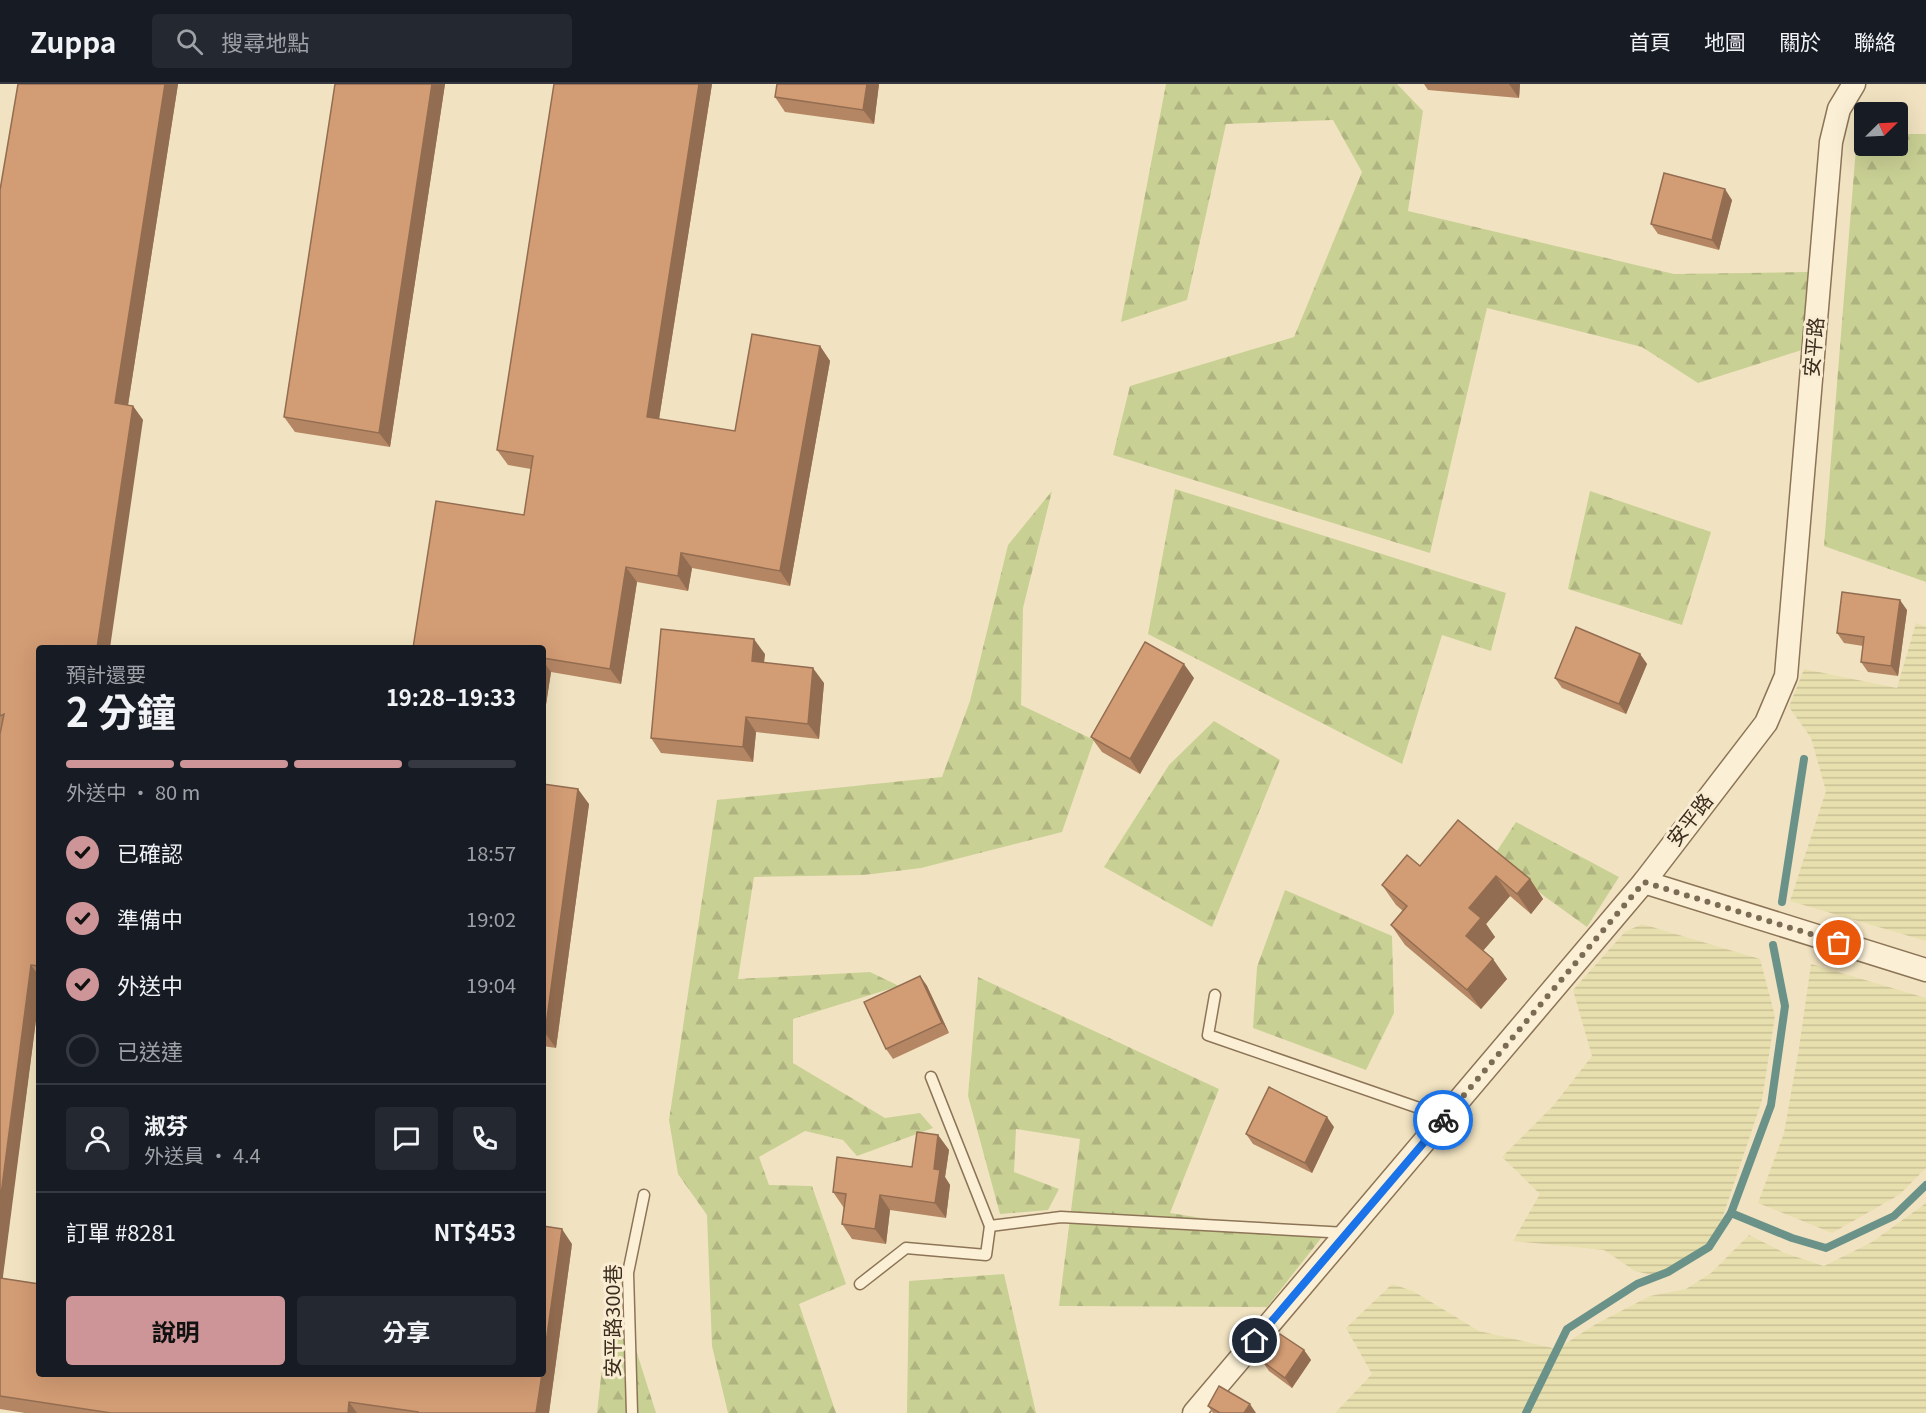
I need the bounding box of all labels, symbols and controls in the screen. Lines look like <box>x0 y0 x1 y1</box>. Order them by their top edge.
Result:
search box <box>152 14 572 68</box>
text: Zuppa <box>30 21 116 61</box>
icon: search <box>173 25 206 58</box>
text: 搜尋地點 <box>221 25 309 57</box>
text: 首頁 <box>1629 26 1671 56</box>
text: 地圖 <box>1704 26 1746 56</box>
text: 關於 <box>1779 26 1821 56</box>
text: 聯絡 <box>1854 26 1896 56</box>
north arrow <box>1854 102 1908 156</box>
map controls <box>1854 102 1908 156</box>
street label: 安平路 <box>1795 316 1830 378</box>
text: 預計還要 <box>66 659 146 688</box>
text: 19:28–19:33 <box>386 680 516 712</box>
text: 2 分鐘 <box>66 682 176 738</box>
text: 外送中 · 80 m <box>66 777 200 806</box>
street label: 安平路 <box>1659 787 1719 852</box>
icon: check <box>66 836 99 869</box>
text: 已確認 <box>117 836 183 868</box>
text: 18:57 <box>466 838 516 867</box>
icon: check <box>66 902 99 935</box>
text: 準備中 <box>117 902 183 934</box>
text: 19:02 <box>466 904 516 933</box>
pin <box>1813 917 1864 968</box>
icon: bag <box>1822 926 1855 959</box>
icon: check <box>66 968 99 1001</box>
text: 外送中 <box>117 968 183 1000</box>
text: 19:04 <box>466 970 516 999</box>
text: 已送達 <box>117 1034 183 1066</box>
courier <box>1413 1090 1473 1150</box>
icon: bike <box>1427 1104 1460 1137</box>
button: person <box>66 1107 129 1170</box>
button: chat <box>375 1107 438 1170</box>
button: phone <box>453 1107 516 1170</box>
text: 淑芬 <box>144 1108 188 1140</box>
text: 外送員 · 4.4 <box>144 1140 261 1169</box>
text: 訂單 #8281 <box>66 1215 176 1247</box>
text: NT$453 <box>434 1215 516 1247</box>
street label: 安平路300巷 <box>597 1264 626 1378</box>
button: 說明 <box>66 1296 285 1365</box>
button: 分享 <box>297 1296 516 1365</box>
pin <box>1229 1315 1280 1366</box>
icon: home <box>1238 1324 1271 1357</box>

